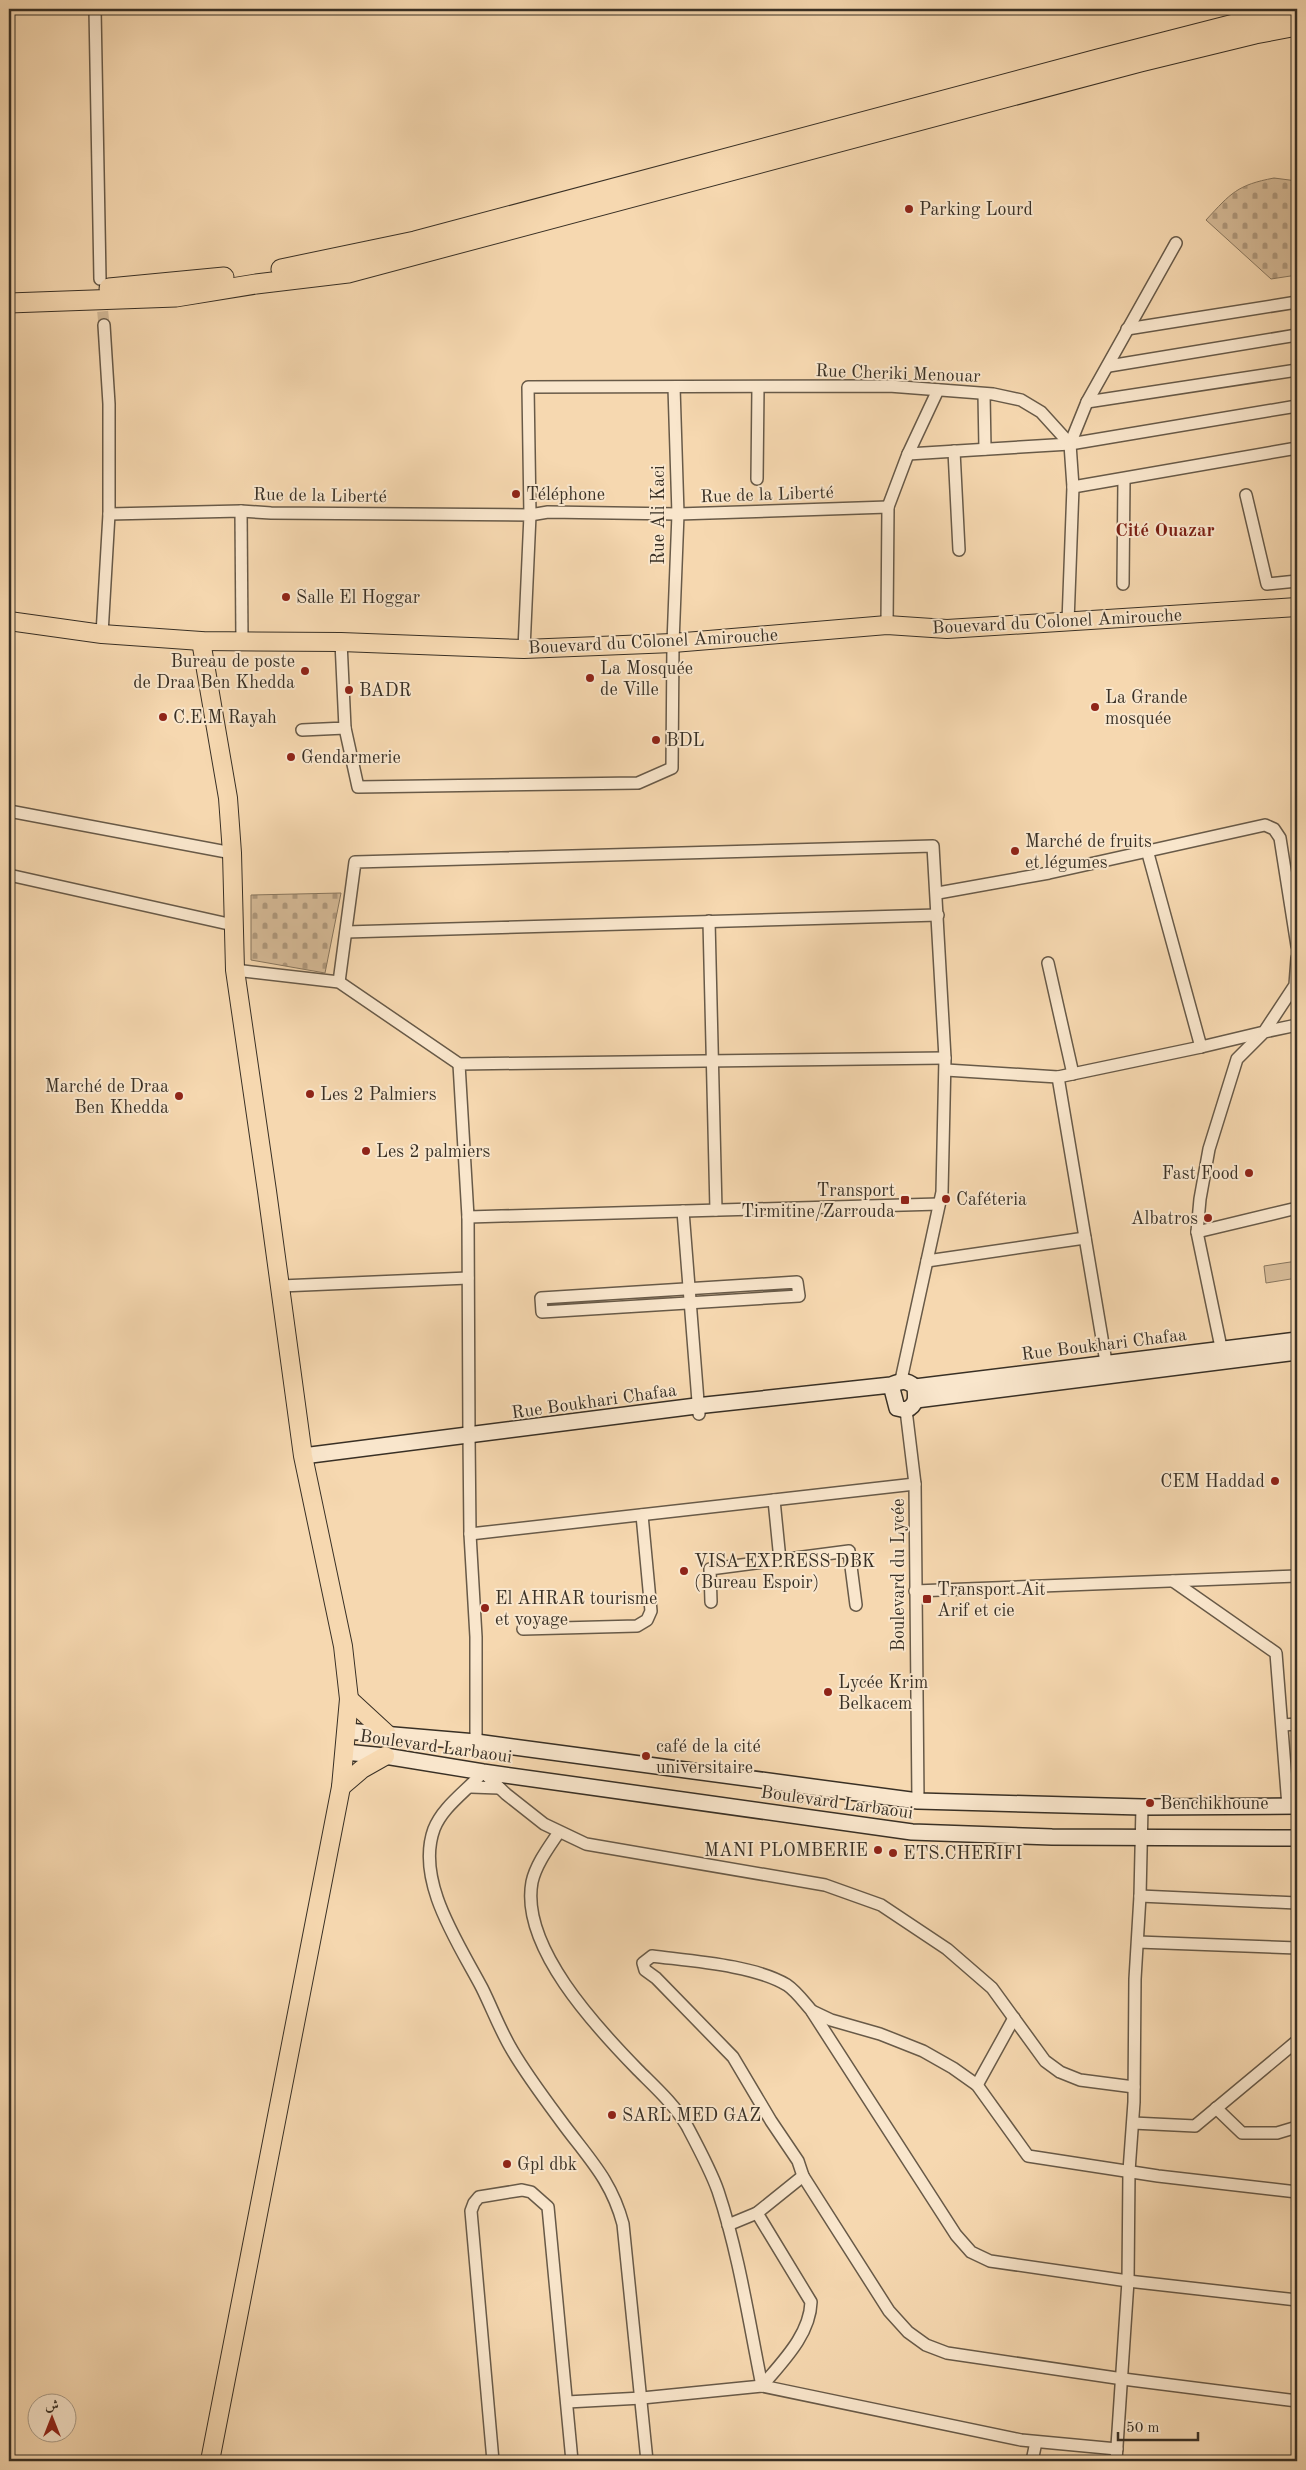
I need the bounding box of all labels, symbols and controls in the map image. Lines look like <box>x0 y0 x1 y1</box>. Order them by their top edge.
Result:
place label: Parking Lourd <box>919 201 1033 219</box>
marker: Parking Lourd <box>903 203 915 215</box>
street label: Rue Cheriki Menouar <box>815 362 982 386</box>
street label: Rue Ali Kaci <box>650 465 668 565</box>
street label: Rue de la Liberté <box>700 484 834 506</box>
street label: Rue de la Liberté <box>253 486 387 506</box>
place label: Téléphone <box>526 486 605 504</box>
marker: Téléphone <box>510 488 522 500</box>
district label: Cité Ouazar <box>1115 522 1215 541</box>
place label: Salle El Hoggar <box>296 589 421 607</box>
marker: Salle El Hoggar <box>280 591 292 603</box>
street label: Bouevard du Colonel Amirouche <box>932 606 1183 638</box>
street label: Bouevard du Colonel Amirouche <box>528 626 779 658</box>
place label: Bureau de poste de Draa Ben Khedda <box>133 653 295 692</box>
place label: La Mosquée de Ville <box>600 660 693 699</box>
marker: Bureau de poste de Draa Ben Khedda <box>299 665 311 677</box>
marker: La Mosquée de Ville <box>584 672 596 684</box>
place label: BADR <box>359 682 411 700</box>
marker: BADR <box>343 684 355 696</box>
place label: La Grande mosquée <box>1105 689 1188 728</box>
marker: La Grande mosquée <box>1089 701 1101 713</box>
place label: C.E.M Rayah <box>173 709 277 727</box>
marker: C.E.M Rayah <box>157 711 169 723</box>
place label: BDL <box>666 732 705 750</box>
marker: BDL <box>650 734 662 746</box>
place label: Gendarmerie <box>301 749 401 767</box>
marker: Gendarmerie <box>285 751 297 763</box>
place label: Marché de fruits et légumes <box>1025 833 1152 872</box>
marker: Marché de fruits et légumes <box>1009 845 1021 857</box>
place label: Marché de Draa Ben Khedda <box>45 1078 169 1117</box>
place label: Les 2 Palmiers <box>320 1086 437 1104</box>
marker: Les 2 Palmiers <box>304 1088 316 1100</box>
marker: Marché de Draa Ben Khedda <box>173 1090 185 1102</box>
place label: Les 2 palmiers <box>376 1143 491 1161</box>
marker: Les 2 palmiers <box>360 1145 372 1157</box>
place label: Fast Food <box>1162 1165 1239 1183</box>
marker: Fast Food <box>1243 1167 1255 1179</box>
place label: Transport Tirmitine/Zarrouda <box>741 1182 895 1221</box>
place label: Caféteria <box>956 1191 1027 1209</box>
marker: Caféteria <box>940 1193 952 1205</box>
marker: Transport Tirmitine/Zarrouda <box>899 1194 911 1206</box>
place label: Albatros <box>1131 1210 1198 1228</box>
marker: Albatros <box>1202 1212 1214 1224</box>
street label: Rue Boukhari Chafaa <box>1020 1326 1188 1364</box>
street label: Rue Boukhari Chafaa <box>510 1381 678 1422</box>
place label: CEM Haddad <box>1160 1473 1265 1491</box>
marker: CEM Haddad <box>1269 1475 1281 1487</box>
street label: Boulevard du Lycée <box>890 1499 908 1651</box>
place label: VISA EXPRESS DBK (Bureau Espoir) <box>694 1553 875 1592</box>
marker: VISA EXPRESS DBK (Bureau Espoir) <box>678 1565 690 1577</box>
place label: Transport Ait Arif et cie <box>937 1581 1046 1620</box>
place label: El AHRAR tourisme et voyage <box>495 1590 657 1629</box>
marker: Transport Ait Arif et cie <box>921 1593 933 1605</box>
marker: El AHRAR tourisme et voyage <box>479 1602 491 1614</box>
place label: Lycée Krim Belkacem <box>838 1674 928 1713</box>
marker: Lycée Krim Belkacem <box>822 1686 834 1698</box>
street label: Boulevard Larbaoui <box>359 1727 513 1767</box>
place label: café de la cité universitaire <box>656 1738 761 1777</box>
marker: café de la cité universitaire <box>640 1750 652 1762</box>
street label: Boulevard Larbaoui <box>760 1783 914 1823</box>
place label: Benchikhoune <box>1160 1795 1269 1813</box>
marker: Benchikhoune <box>1144 1797 1156 1809</box>
place label: MANI PLOMBERIE <box>704 1842 868 1860</box>
marker: MANI PLOMBERIE <box>872 1844 884 1856</box>
place label: ETS.CHERIFI <box>903 1845 1022 1863</box>
marker: ETS.CHERIFI <box>887 1847 899 1859</box>
place label: SARL MED GAZ <box>622 2107 761 2125</box>
marker: SARL MED GAZ <box>606 2109 618 2121</box>
place label: Gpl dbk <box>517 2156 577 2174</box>
marker: Gpl dbk <box>501 2158 513 2170</box>
north arrow <box>28 2392 78 2442</box>
text: ش <box>45 2399 59 2413</box>
scale bar <box>1118 2410 1198 2442</box>
text: 50 m <box>1126 2421 1160 2436</box>

